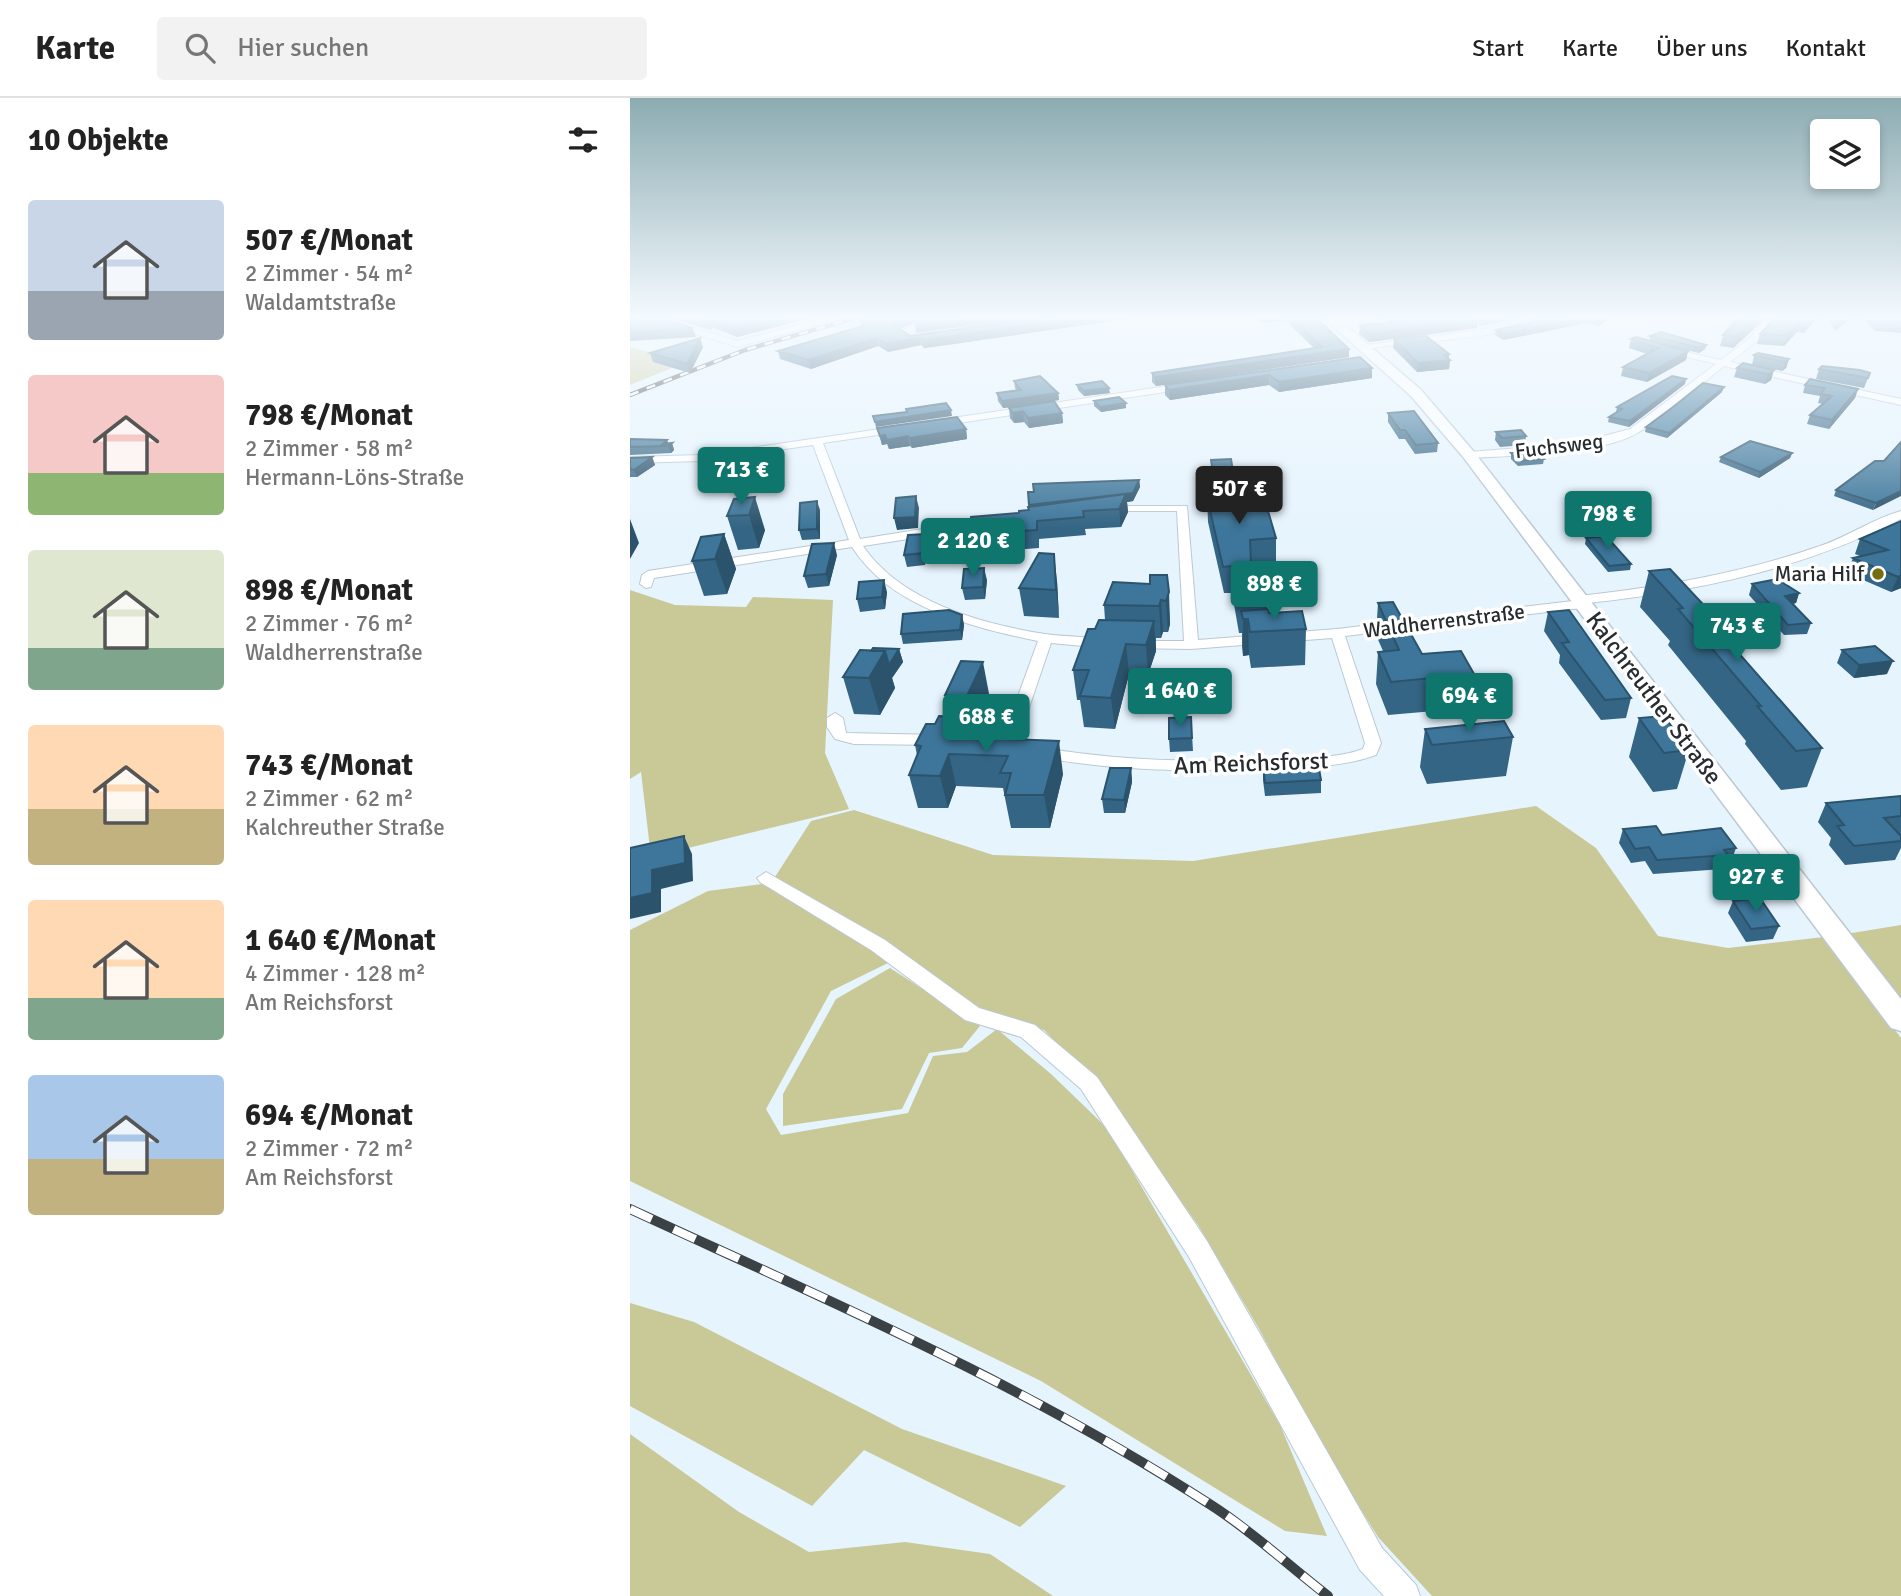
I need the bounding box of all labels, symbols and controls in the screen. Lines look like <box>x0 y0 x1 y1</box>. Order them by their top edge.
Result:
search box <box>157 17 647 80</box>
text: Karte <box>35 28 115 69</box>
icon: search <box>181 29 219 67</box>
text: Hier suchen <box>237 32 369 64</box>
text: Start <box>1472 33 1524 63</box>
text: Karte <box>1562 33 1618 63</box>
text: Über uns <box>1656 33 1748 63</box>
text: Kontakt <box>1786 33 1866 63</box>
map controls <box>1810 119 1880 189</box>
button: layers <box>1810 119 1880 189</box>
icon: filters <box>564 121 602 159</box>
text: 10 Objekte <box>28 122 169 159</box>
text: 507 €/Monat <box>245 222 413 259</box>
icon: home <box>84 228 168 312</box>
text: 2 Zimmer · 54 m² <box>245 259 413 288</box>
text: Waldamtstraße <box>245 288 396 317</box>
text: 798 €/Monat <box>245 397 413 434</box>
icon: home <box>84 403 168 487</box>
street label: Fuchsweg <box>1513 428 1605 464</box>
text: 2 Zimmer · 58 m² <box>245 434 413 463</box>
pin: 713 € <box>692 448 790 507</box>
text: 713 € <box>714 455 768 484</box>
text: Hermann-Löns-Straße <box>245 463 464 492</box>
pin: 507 € <box>1190 466 1288 526</box>
text: 507 € <box>1212 474 1266 503</box>
pin: 798 € <box>1559 491 1657 551</box>
text: 798 € <box>1581 499 1635 528</box>
pin: 2 120 € <box>908 518 1038 578</box>
text: 2 120 € <box>937 526 1009 555</box>
pin: 898 € <box>1225 561 1323 621</box>
place label: Maria Hilf <box>1774 561 1865 587</box>
marker: Maria Hilf <box>1870 566 1886 582</box>
text: 898 € <box>1247 569 1301 598</box>
text: 898 €/Monat <box>245 572 413 609</box>
icon: home <box>84 578 168 662</box>
street label: Waldherrenstraße <box>1362 598 1526 644</box>
pin: 743 € <box>1688 603 1786 663</box>
street label: Kalchreuther Straße <box>1579 606 1729 790</box>
text: 2 Zimmer · 76 m² <box>245 609 413 638</box>
text: 743 € <box>1710 611 1764 640</box>
text: Waldherrenstraße <box>245 638 423 667</box>
pin: 1 640 € <box>1115 668 1245 728</box>
pin: 694 € <box>1420 674 1518 733</box>
text: 1 640 € <box>1144 676 1216 705</box>
text: 694 € <box>1442 681 1496 710</box>
pin: 688 € <box>937 694 1035 754</box>
text: 688 € <box>959 702 1013 731</box>
street label: Am Reichsforst <box>1173 745 1329 781</box>
text: 743 €/Monat <box>245 747 413 784</box>
icon: home <box>84 753 168 837</box>
text: 2 Zimmer · 62 m² <box>245 784 413 813</box>
text: Kalchreuther Straße <box>245 813 445 842</box>
pin: 927 € <box>1707 854 1805 914</box>
text: 927 € <box>1729 862 1783 891</box>
text: 1 640 €/Monat <box>245 922 436 959</box>
icon: home <box>84 928 168 1012</box>
text: 4 Zimmer · 128 m² <box>245 959 426 988</box>
text: Am Reichsforst <box>245 988 393 1017</box>
text: 694 €/Monat <box>245 1097 413 1134</box>
icon: home <box>84 1103 168 1187</box>
text: 2 Zimmer · 72 m² <box>245 1134 413 1163</box>
text: Am Reichsforst <box>245 1163 393 1192</box>

